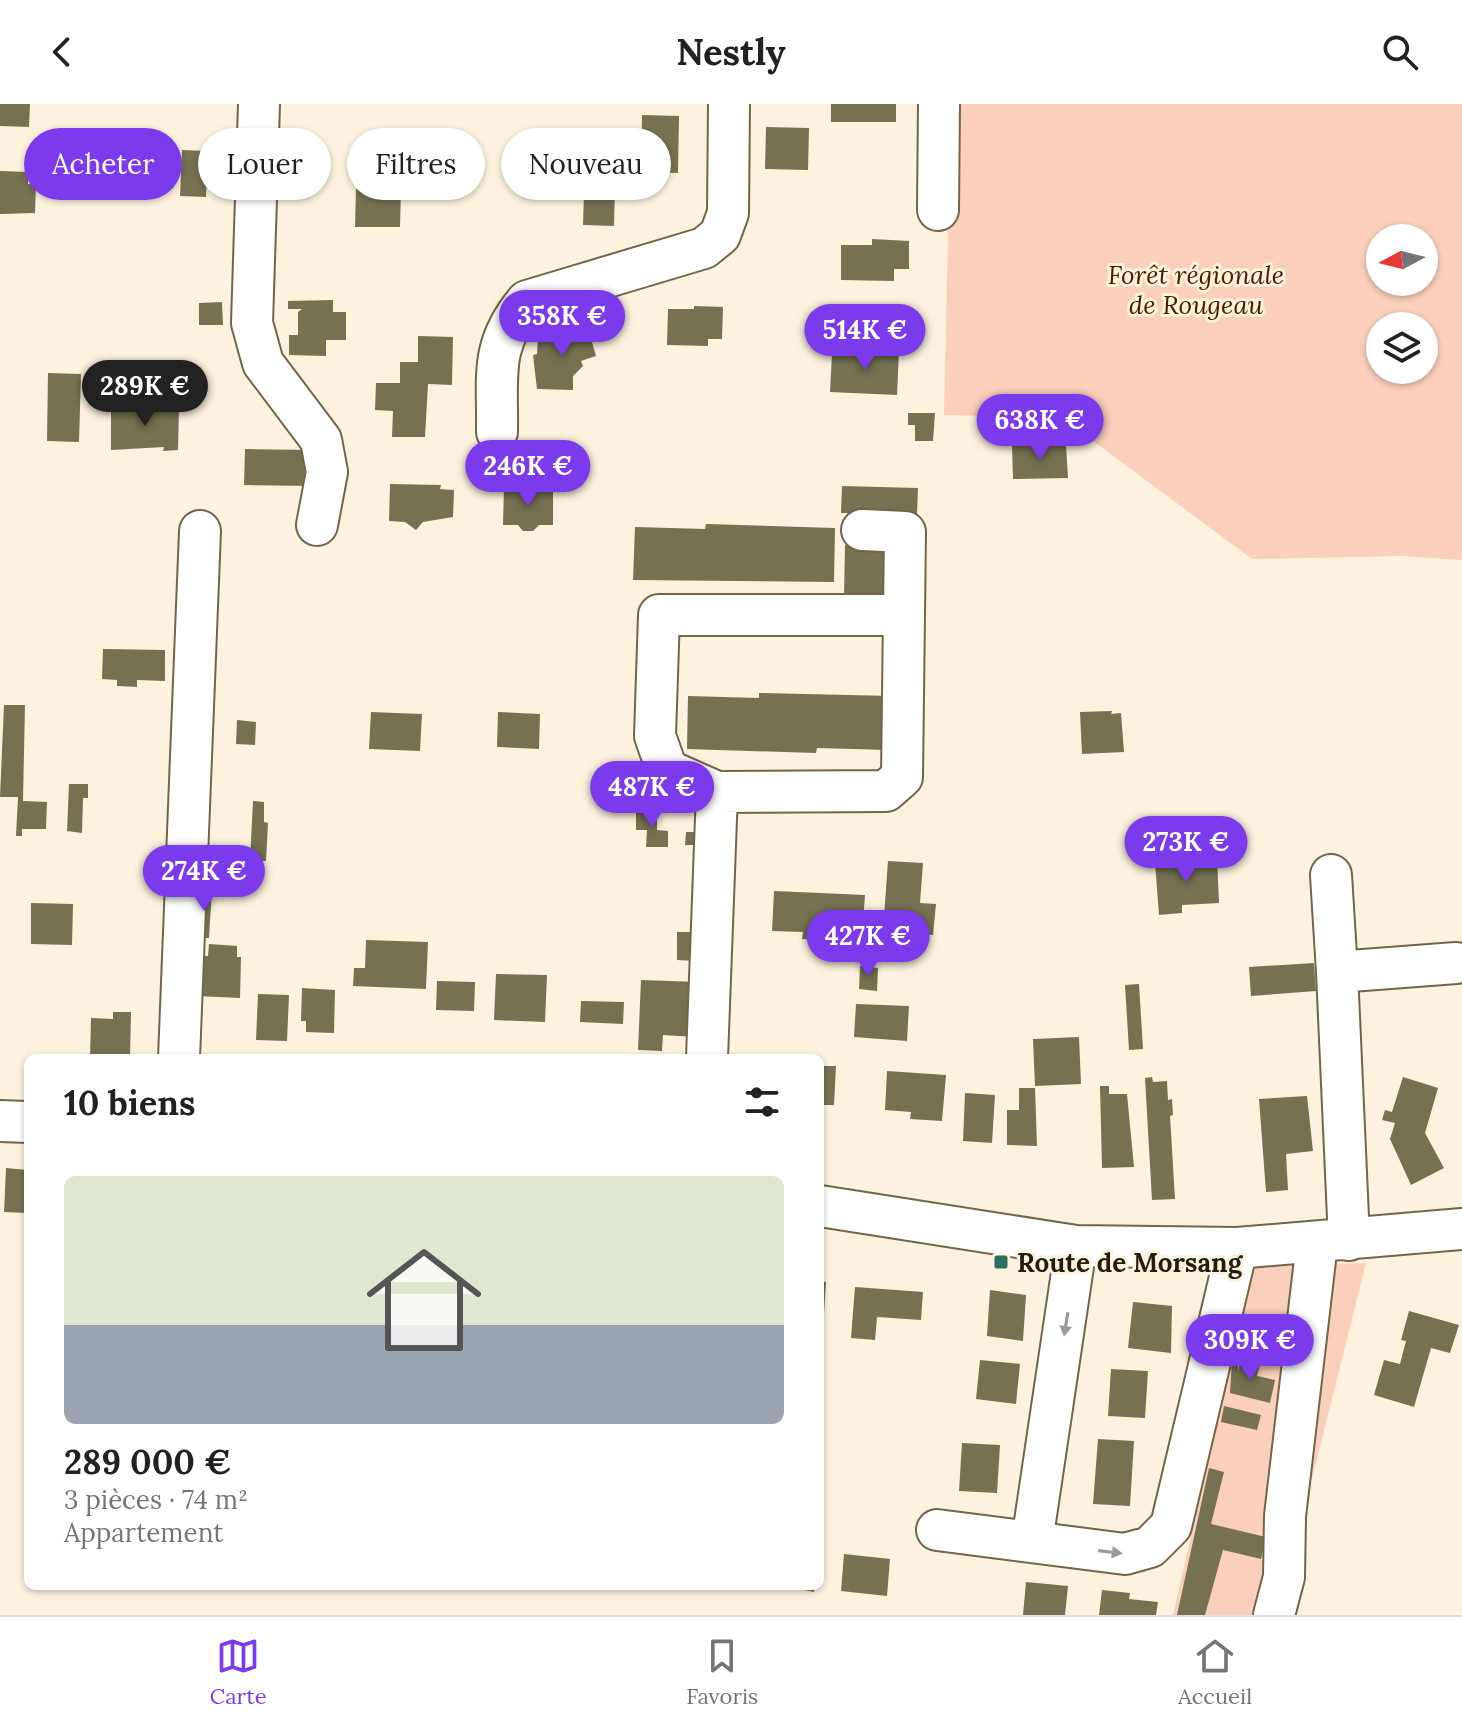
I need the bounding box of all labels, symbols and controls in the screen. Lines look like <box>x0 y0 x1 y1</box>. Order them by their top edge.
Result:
text: Nestly <box>676 29 786 75</box>
icon: back <box>40 30 84 74</box>
icon: search <box>1378 30 1422 74</box>
chip: Acheter <box>24 128 182 200</box>
chip: Louer <box>198 128 331 200</box>
chip: Filtres <box>347 128 485 200</box>
chip: Nouveau <box>501 128 671 200</box>
north arrow <box>1366 224 1438 296</box>
map controls <box>1366 224 1438 384</box>
park label: Forêt régionale de Rougeau <box>1108 258 1284 321</box>
pin: 358K € <box>497 290 627 358</box>
text: 358K € <box>517 299 607 332</box>
pin: 514K € <box>800 304 930 372</box>
button: layers <box>1366 312 1438 384</box>
text: 514K € <box>822 313 908 346</box>
pin: 289K € <box>80 360 210 428</box>
text: 289K € <box>100 369 190 402</box>
pin: 638K € <box>975 394 1105 462</box>
text: 638K € <box>995 403 1085 436</box>
pin: 246K € <box>463 440 593 508</box>
text: 246K € <box>483 449 573 482</box>
pin: 487K € <box>587 761 717 829</box>
text: 487K € <box>608 770 696 803</box>
pin: 273K € <box>1121 816 1251 884</box>
text: 273K € <box>1143 825 1230 858</box>
pin: 274K € <box>139 845 269 913</box>
text: 274K € <box>161 854 247 887</box>
pin: 427K € <box>803 910 933 978</box>
text: 427K € <box>825 919 911 952</box>
icon: filters <box>740 1080 784 1124</box>
text: 10 biens <box>64 1081 195 1124</box>
icon: home <box>352 1228 496 1372</box>
place label: Route de Morsang <box>1017 1246 1244 1279</box>
marker: Route de Morsang <box>992 1253 1010 1271</box>
one-way arrow <box>1059 1312 1071 1337</box>
pin: 309K € <box>1185 1314 1315 1382</box>
text: 309K € <box>1204 1323 1296 1356</box>
text: 289 000 € <box>64 1440 231 1483</box>
text: 3 pièces · 74 m² <box>64 1483 248 1516</box>
text: Appartement <box>64 1516 223 1549</box>
one-way arrow <box>1098 1545 1123 1558</box>
tab: Carte <box>210 1634 267 1710</box>
tab: Favoris <box>686 1634 758 1710</box>
tab: Accueil <box>1178 1634 1252 1710</box>

